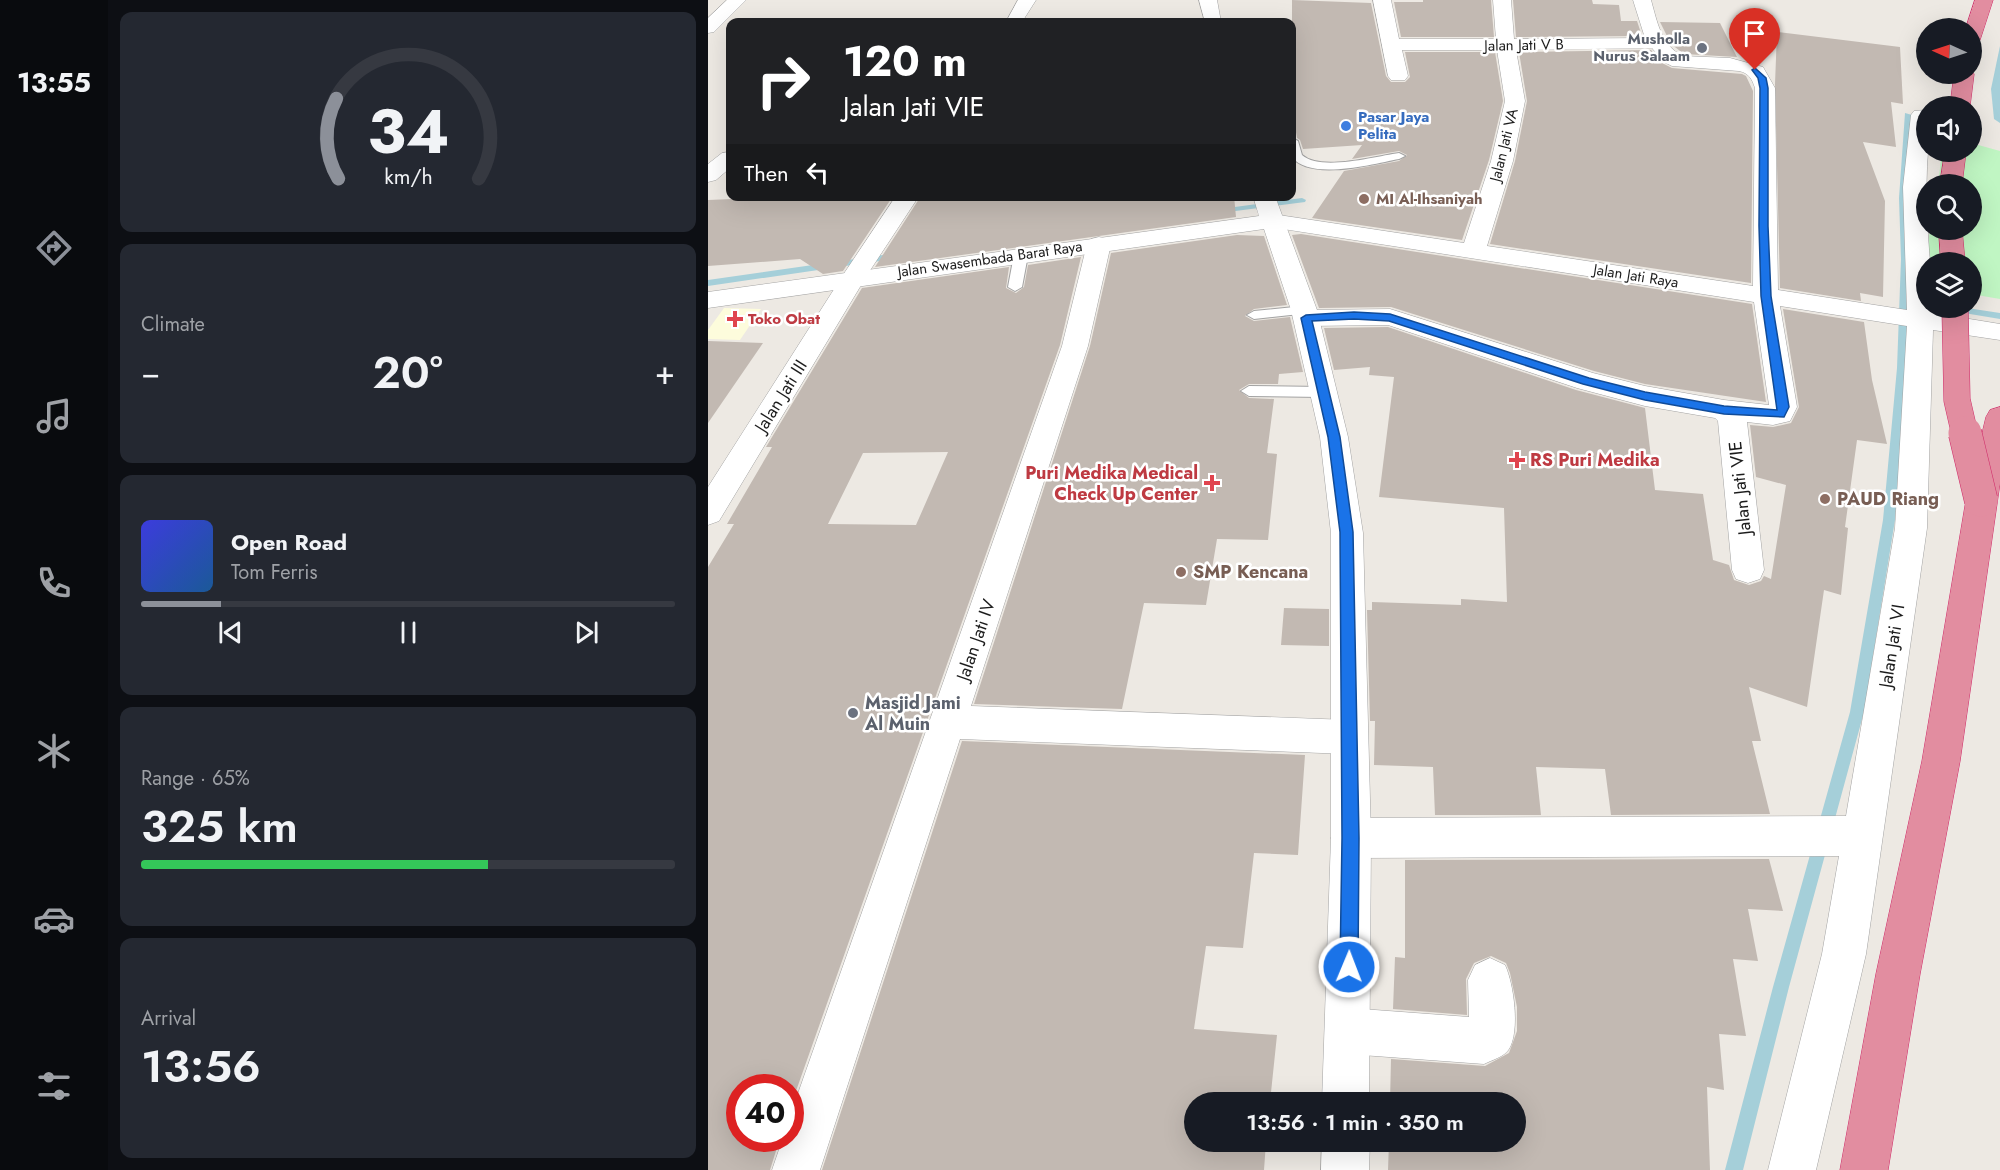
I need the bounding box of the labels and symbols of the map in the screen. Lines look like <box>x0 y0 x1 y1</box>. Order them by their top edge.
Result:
pin <box>1729 8 1780 70</box>
north arrow <box>1916 18 1982 84</box>
place label: Musholla Nurus Salaam <box>1593 28 1690 67</box>
street label: Jalan Jati V B <box>1482 33 1564 57</box>
marker: Musholla Nurus Salaam <box>1695 41 1709 55</box>
place label: Pasar Jaya Pelita <box>1358 106 1429 145</box>
street label: Jalan Jati VA <box>1484 106 1524 186</box>
marker: Pasar Jaya Pelita <box>1339 119 1353 133</box>
place label: MI Al-Ihsaniyah <box>1376 188 1483 210</box>
marker: MI Al-Ihsaniyah <box>1357 192 1371 206</box>
street label: Jalan Swasembada Barat Raya <box>894 235 1084 283</box>
street label: Jalan Jati Raya <box>1590 258 1680 294</box>
place label: Toko Obat <box>748 308 820 330</box>
marker: Toko Obat <box>726 310 744 328</box>
street label: Jalan Jati III <box>747 355 814 439</box>
street label: Jalan Jati VIE <box>1722 440 1758 538</box>
place label: RS Puri Medika <box>1530 447 1660 473</box>
marker: RS Puri Medika <box>1508 451 1526 469</box>
place label: Puri Medika Medical Check Up Center <box>1025 460 1199 507</box>
marker: Puri Medika Medical Check Up Center <box>1203 474 1221 492</box>
place label: PAUD Riang <box>1837 486 1939 512</box>
marker: PAUD Riang <box>1818 492 1832 506</box>
place label: SMP Kencana <box>1193 559 1308 585</box>
marker: SMP Kencana <box>1174 565 1188 579</box>
street label: Jalan Jati IV <box>949 596 1002 686</box>
street label: Jalan Jati VI <box>1872 602 1911 692</box>
place label: Masjid Jami Al Muin <box>864 690 961 737</box>
marker: Masjid Jami Al Muin <box>846 706 860 720</box>
position arrow <box>1317 935 1381 999</box>
speed limit sign: 40 <box>726 1074 804 1152</box>

